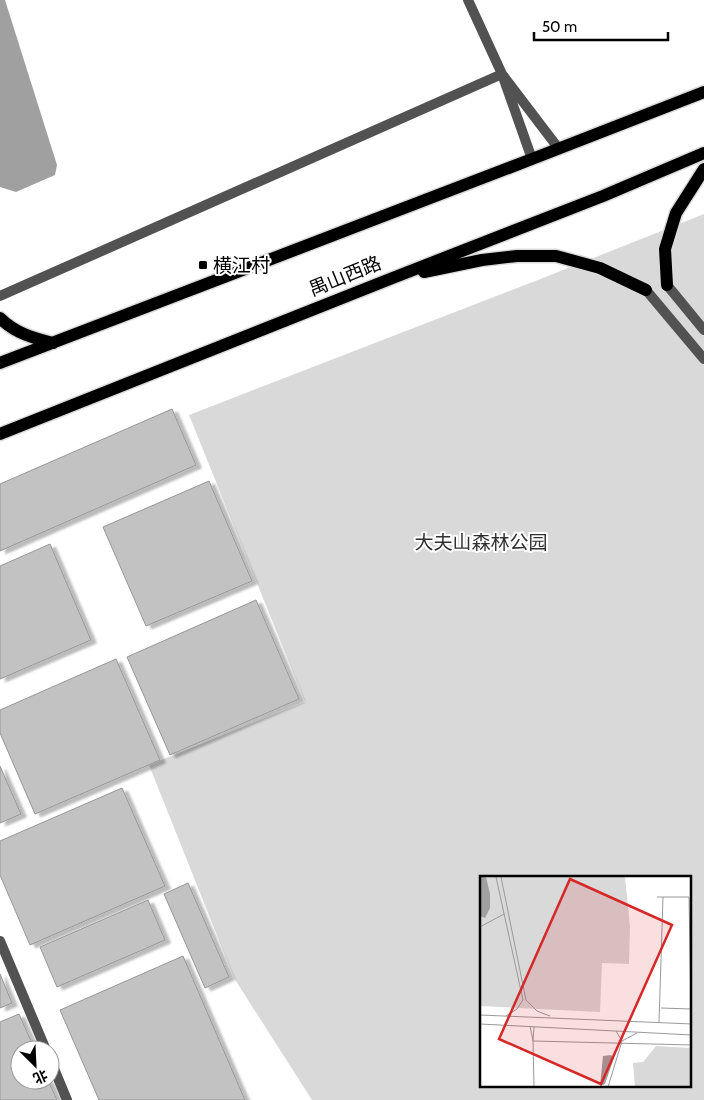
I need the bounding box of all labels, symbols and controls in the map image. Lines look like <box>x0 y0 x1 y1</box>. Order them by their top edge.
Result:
scale bar <box>534 10 668 42</box>
text: 50 m <box>542 18 577 36</box>
street label: 禺山西路 <box>305 251 385 301</box>
place label: 横江村 <box>213 254 270 277</box>
marker: 横江村 <box>197 259 209 271</box>
park label: 大夫山森林公园 <box>414 531 548 554</box>
inset map <box>480 876 692 1088</box>
north arrow <box>10 1040 60 1090</box>
text: 北 <box>30 1066 50 1088</box>

